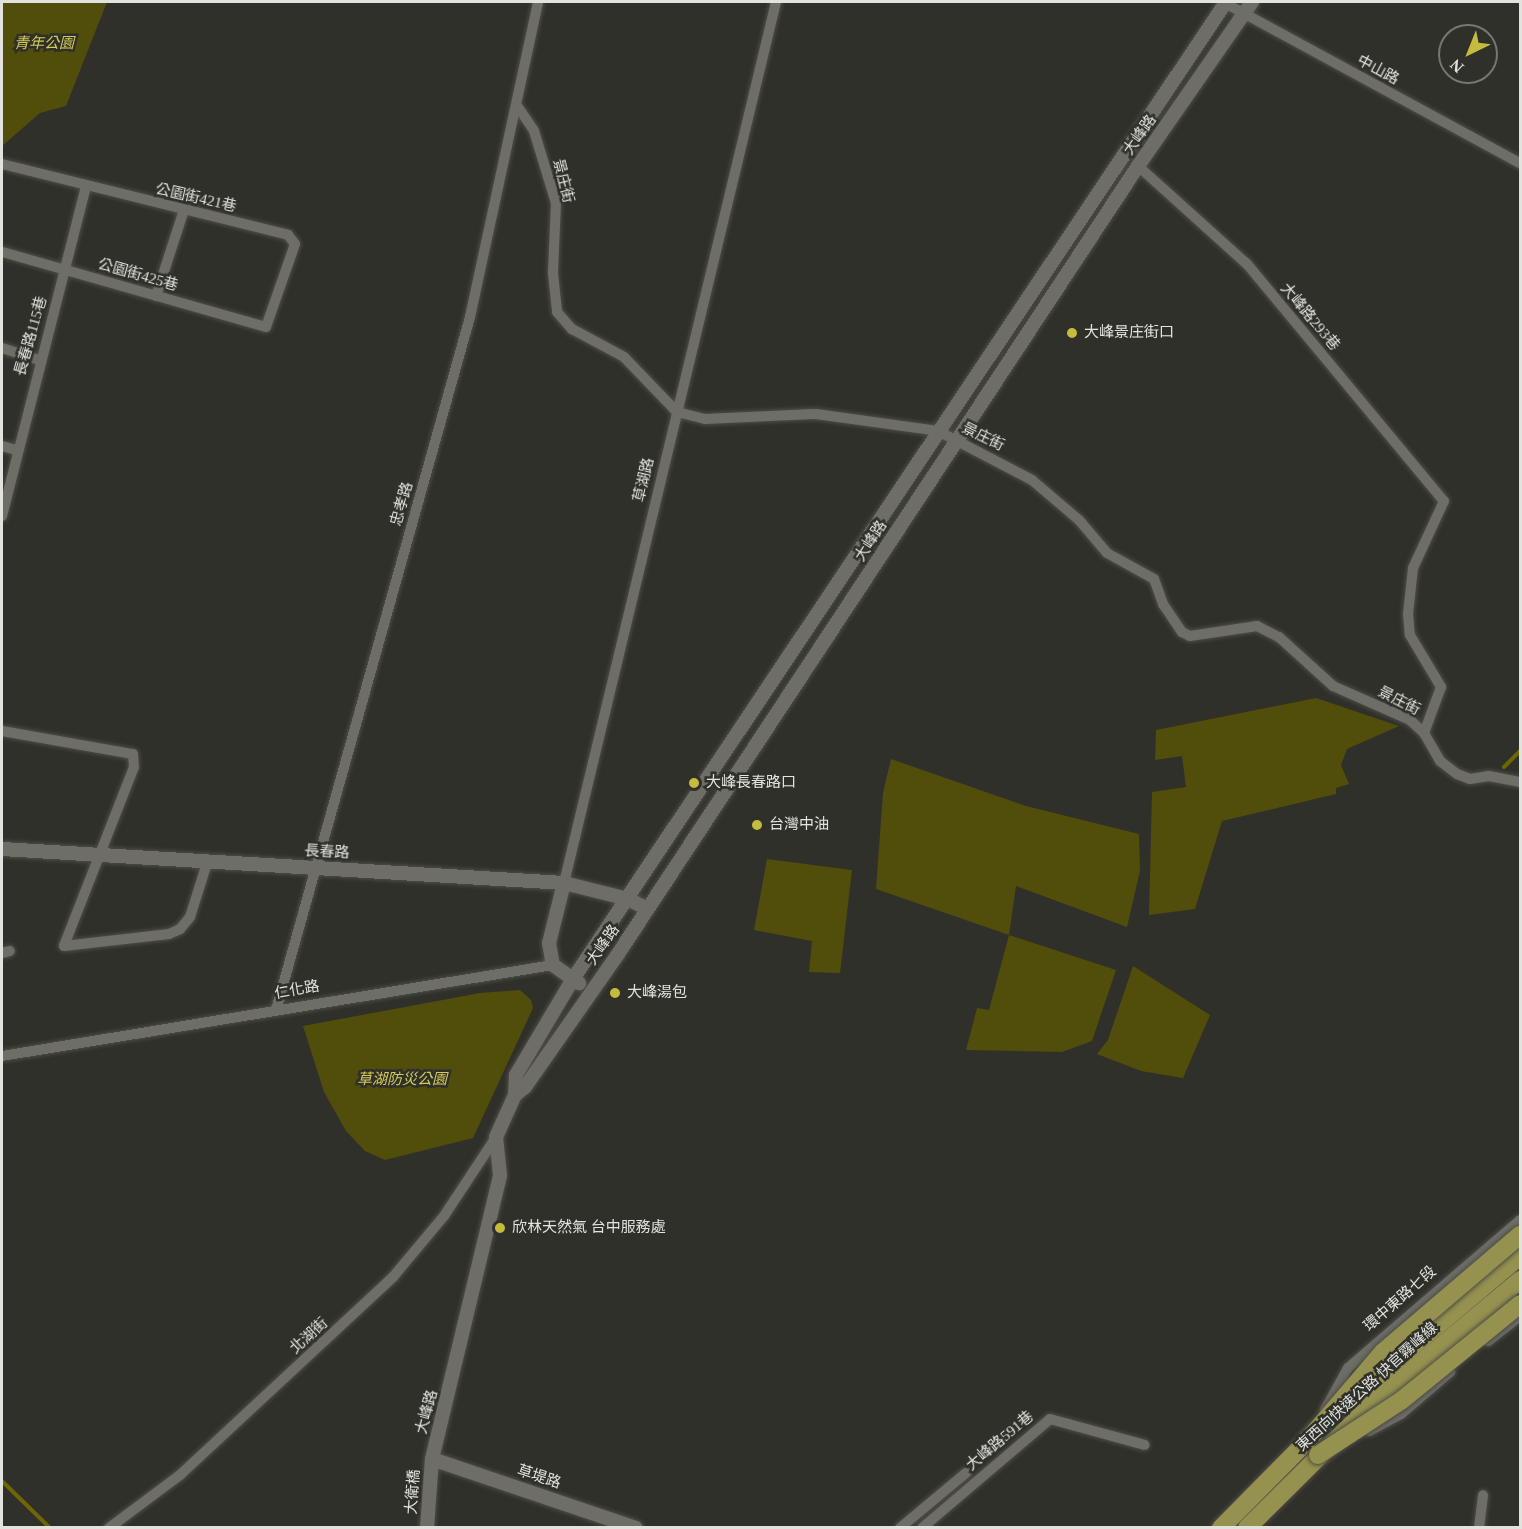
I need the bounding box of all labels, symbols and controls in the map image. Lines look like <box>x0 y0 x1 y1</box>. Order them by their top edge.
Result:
north arrow <box>1438 24 1498 84</box>
park label: 青年公園 <box>14 35 74 53</box>
street label: 中山路 <box>1354 51 1402 89</box>
text: N <box>1447 56 1467 76</box>
street label: 大峰路 <box>1120 111 1160 159</box>
street label: 景庄街 <box>549 157 577 205</box>
street label: 公園街421巷 <box>154 180 238 216</box>
street label: 公園街425巷 <box>96 255 180 295</box>
street label: 大峰路293巷 <box>1277 280 1343 354</box>
street label: 長春路115巷 <box>11 294 51 378</box>
place label: 大峰景庄街口 <box>1084 324 1174 342</box>
marker: 大峰景庄街口 <box>1065 326 1079 340</box>
street label: 景庄街 <box>959 419 1007 455</box>
street label: 草湖路 <box>630 456 658 504</box>
street label: 忠孝路 <box>387 480 417 528</box>
street label: 大峰路 <box>851 517 891 565</box>
street label: 景庄街 <box>1375 683 1423 719</box>
place label: 大峰長春路口 <box>706 774 796 792</box>
marker: 大峰長春路口 <box>687 776 701 790</box>
place label: 台灣中油 <box>769 816 829 834</box>
marker: 台灣中油 <box>750 818 764 832</box>
street label: 長春路 <box>304 842 350 862</box>
street label: 大峰路 <box>583 921 623 969</box>
street label: 仁化路 <box>273 977 321 1003</box>
place label: 大峰湯包 <box>627 984 687 1002</box>
marker: 大峰湯包 <box>608 986 622 1000</box>
park label: 草湖防災公園 <box>357 1071 447 1089</box>
place label: 欣林天然氣 台中服務處 <box>512 1219 666 1237</box>
marker: 欣林天然氣 台中服務處 <box>493 1221 507 1235</box>
street label: 環中東路七段 <box>1360 1263 1440 1335</box>
street label: 北湖街 <box>286 1314 332 1358</box>
street label: 東西向快速公路 快官霧峰線 <box>1293 1319 1441 1455</box>
street label: 大峰路 <box>412 1388 442 1436</box>
street label: 大峰路591巷 <box>963 1408 1037 1474</box>
street label: 草堤路 <box>515 1461 563 1493</box>
street label: 大衛橋 <box>402 1469 424 1515</box>

